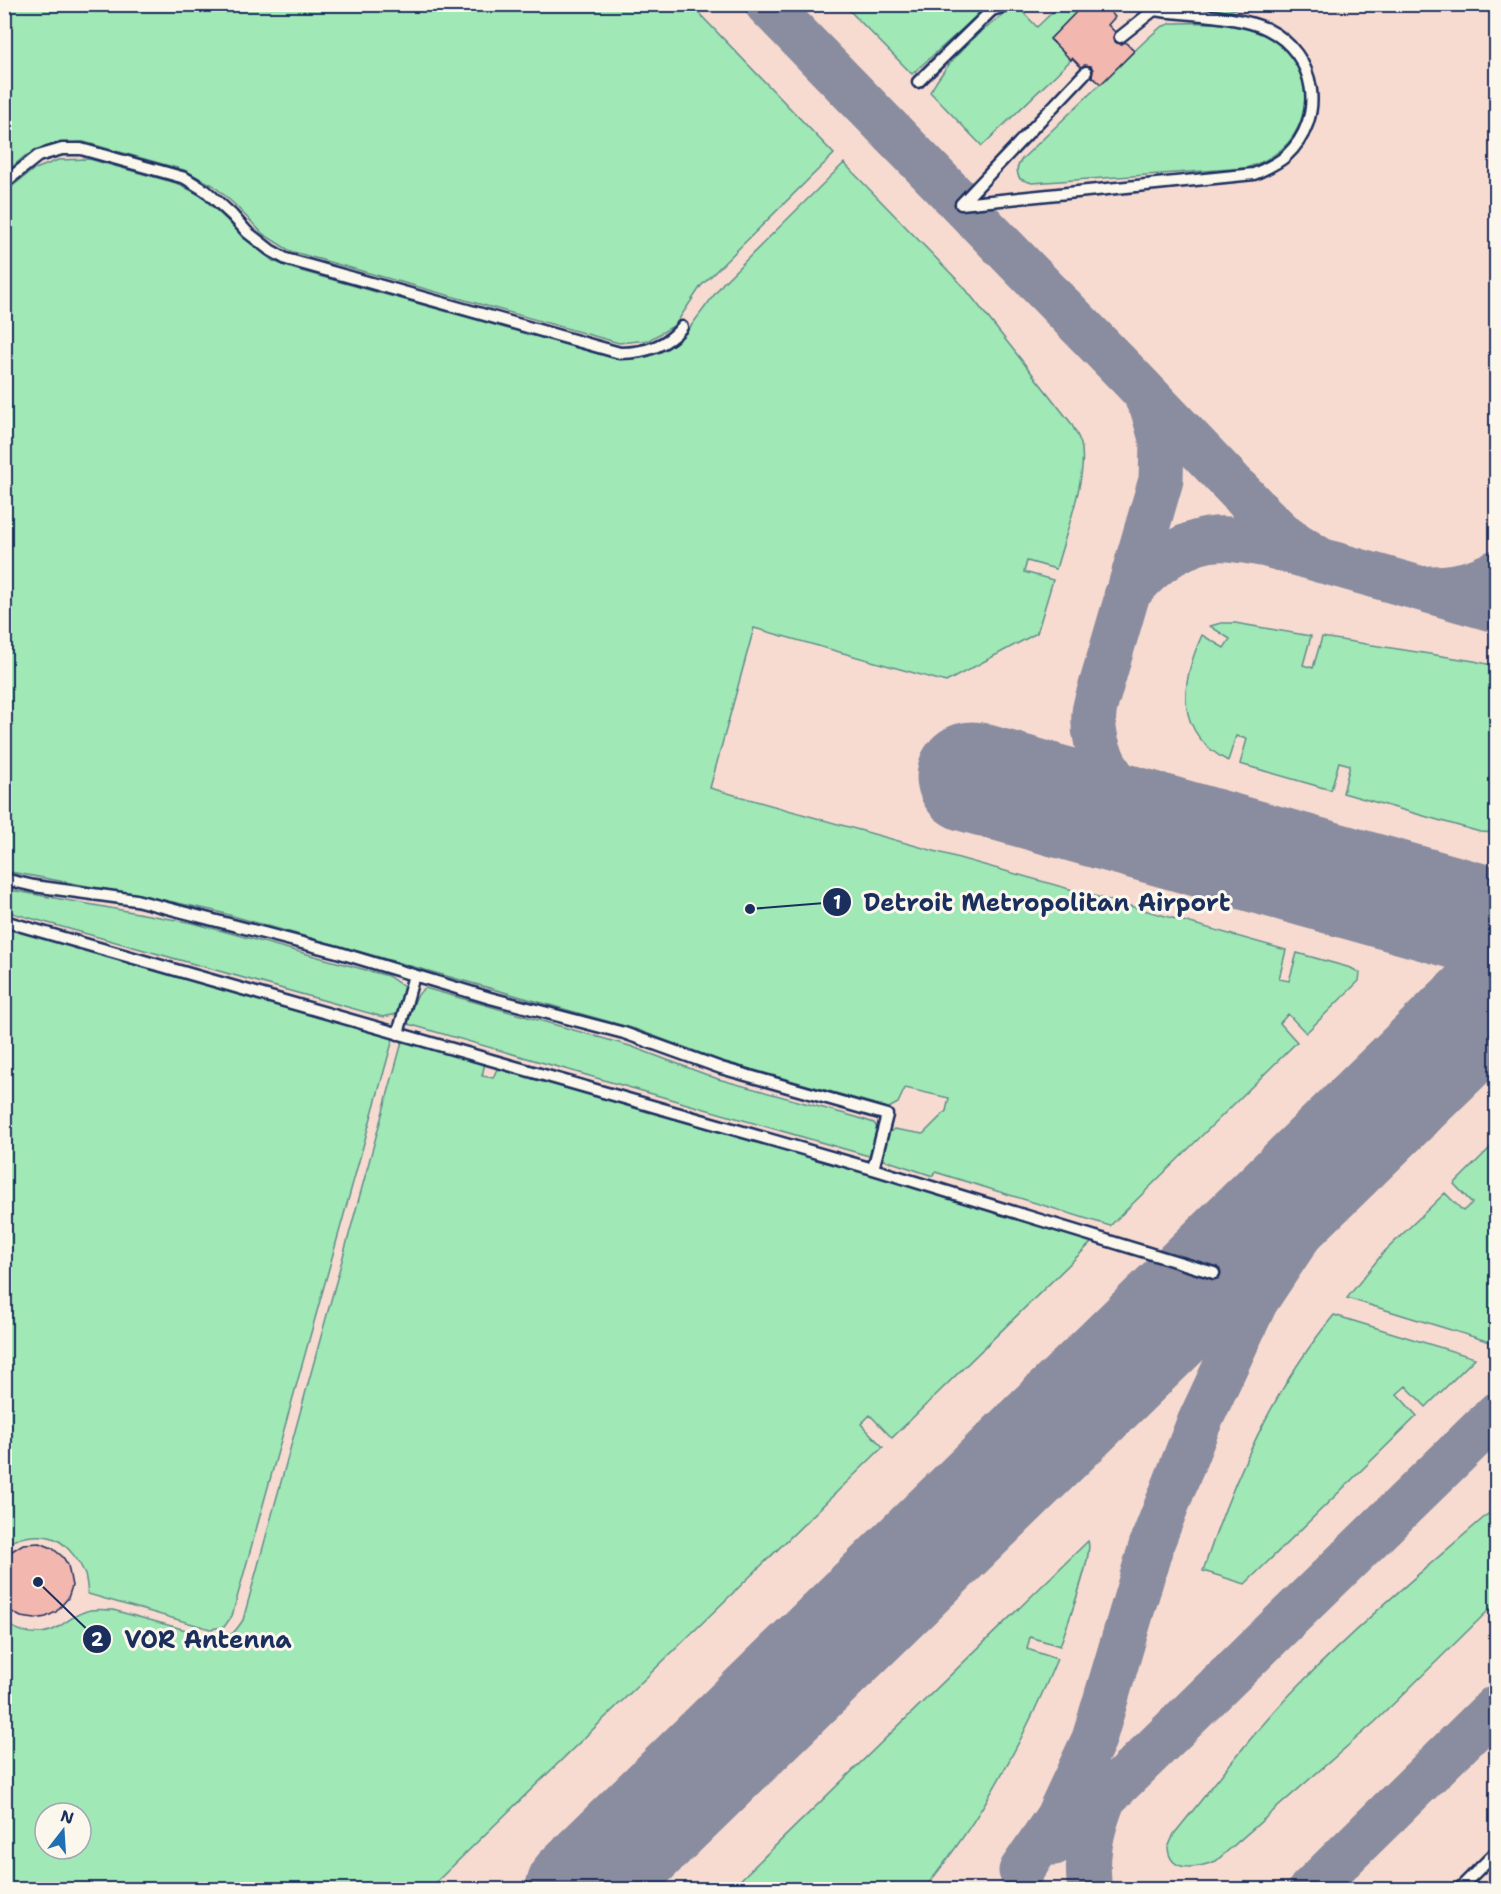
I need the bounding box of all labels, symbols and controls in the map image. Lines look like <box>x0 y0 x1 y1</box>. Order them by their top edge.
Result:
callout: Detroit Metropolitan Airport <box>822 881 1242 923</box>
text: Detroit Metropolitan Airport <box>864 887 1231 919</box>
text: 1 <box>833 891 841 915</box>
callout: VOR Antenna <box>82 1618 304 1660</box>
text: VOR Antenna <box>124 1624 292 1656</box>
text: 2 <box>91 1628 104 1652</box>
north arrow <box>33 1801 93 1861</box>
text: N <box>58 1805 76 1829</box>

